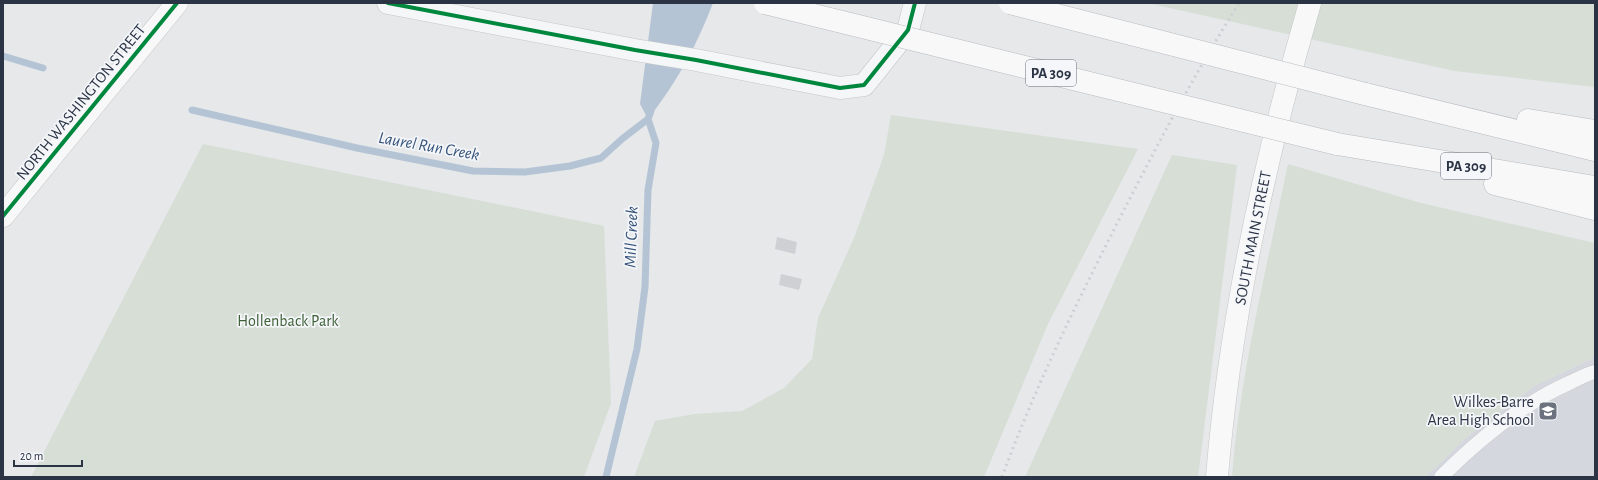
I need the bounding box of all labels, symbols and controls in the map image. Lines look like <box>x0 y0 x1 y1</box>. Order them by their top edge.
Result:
street label: NORTH WASHINGTON STREET <box>13 21 149 183</box>
road number: PA 309 <box>1026 60 1076 86</box>
water label: Laurel Run Creek <box>377 129 481 163</box>
road number: PA 309 <box>1441 153 1491 179</box>
street label: SOUTH MAIN STREET <box>1232 169 1274 306</box>
water label: Mill Creek <box>621 206 641 268</box>
park label: Hollenback Park <box>237 313 339 329</box>
place label: Wilkes-Barre Area High School <box>1427 394 1534 428</box>
school or university icon: Wilkes-Barre Area High School <box>1537 400 1559 422</box>
scale bar <box>14 442 82 468</box>
text: 20 m <box>20 450 43 462</box>

